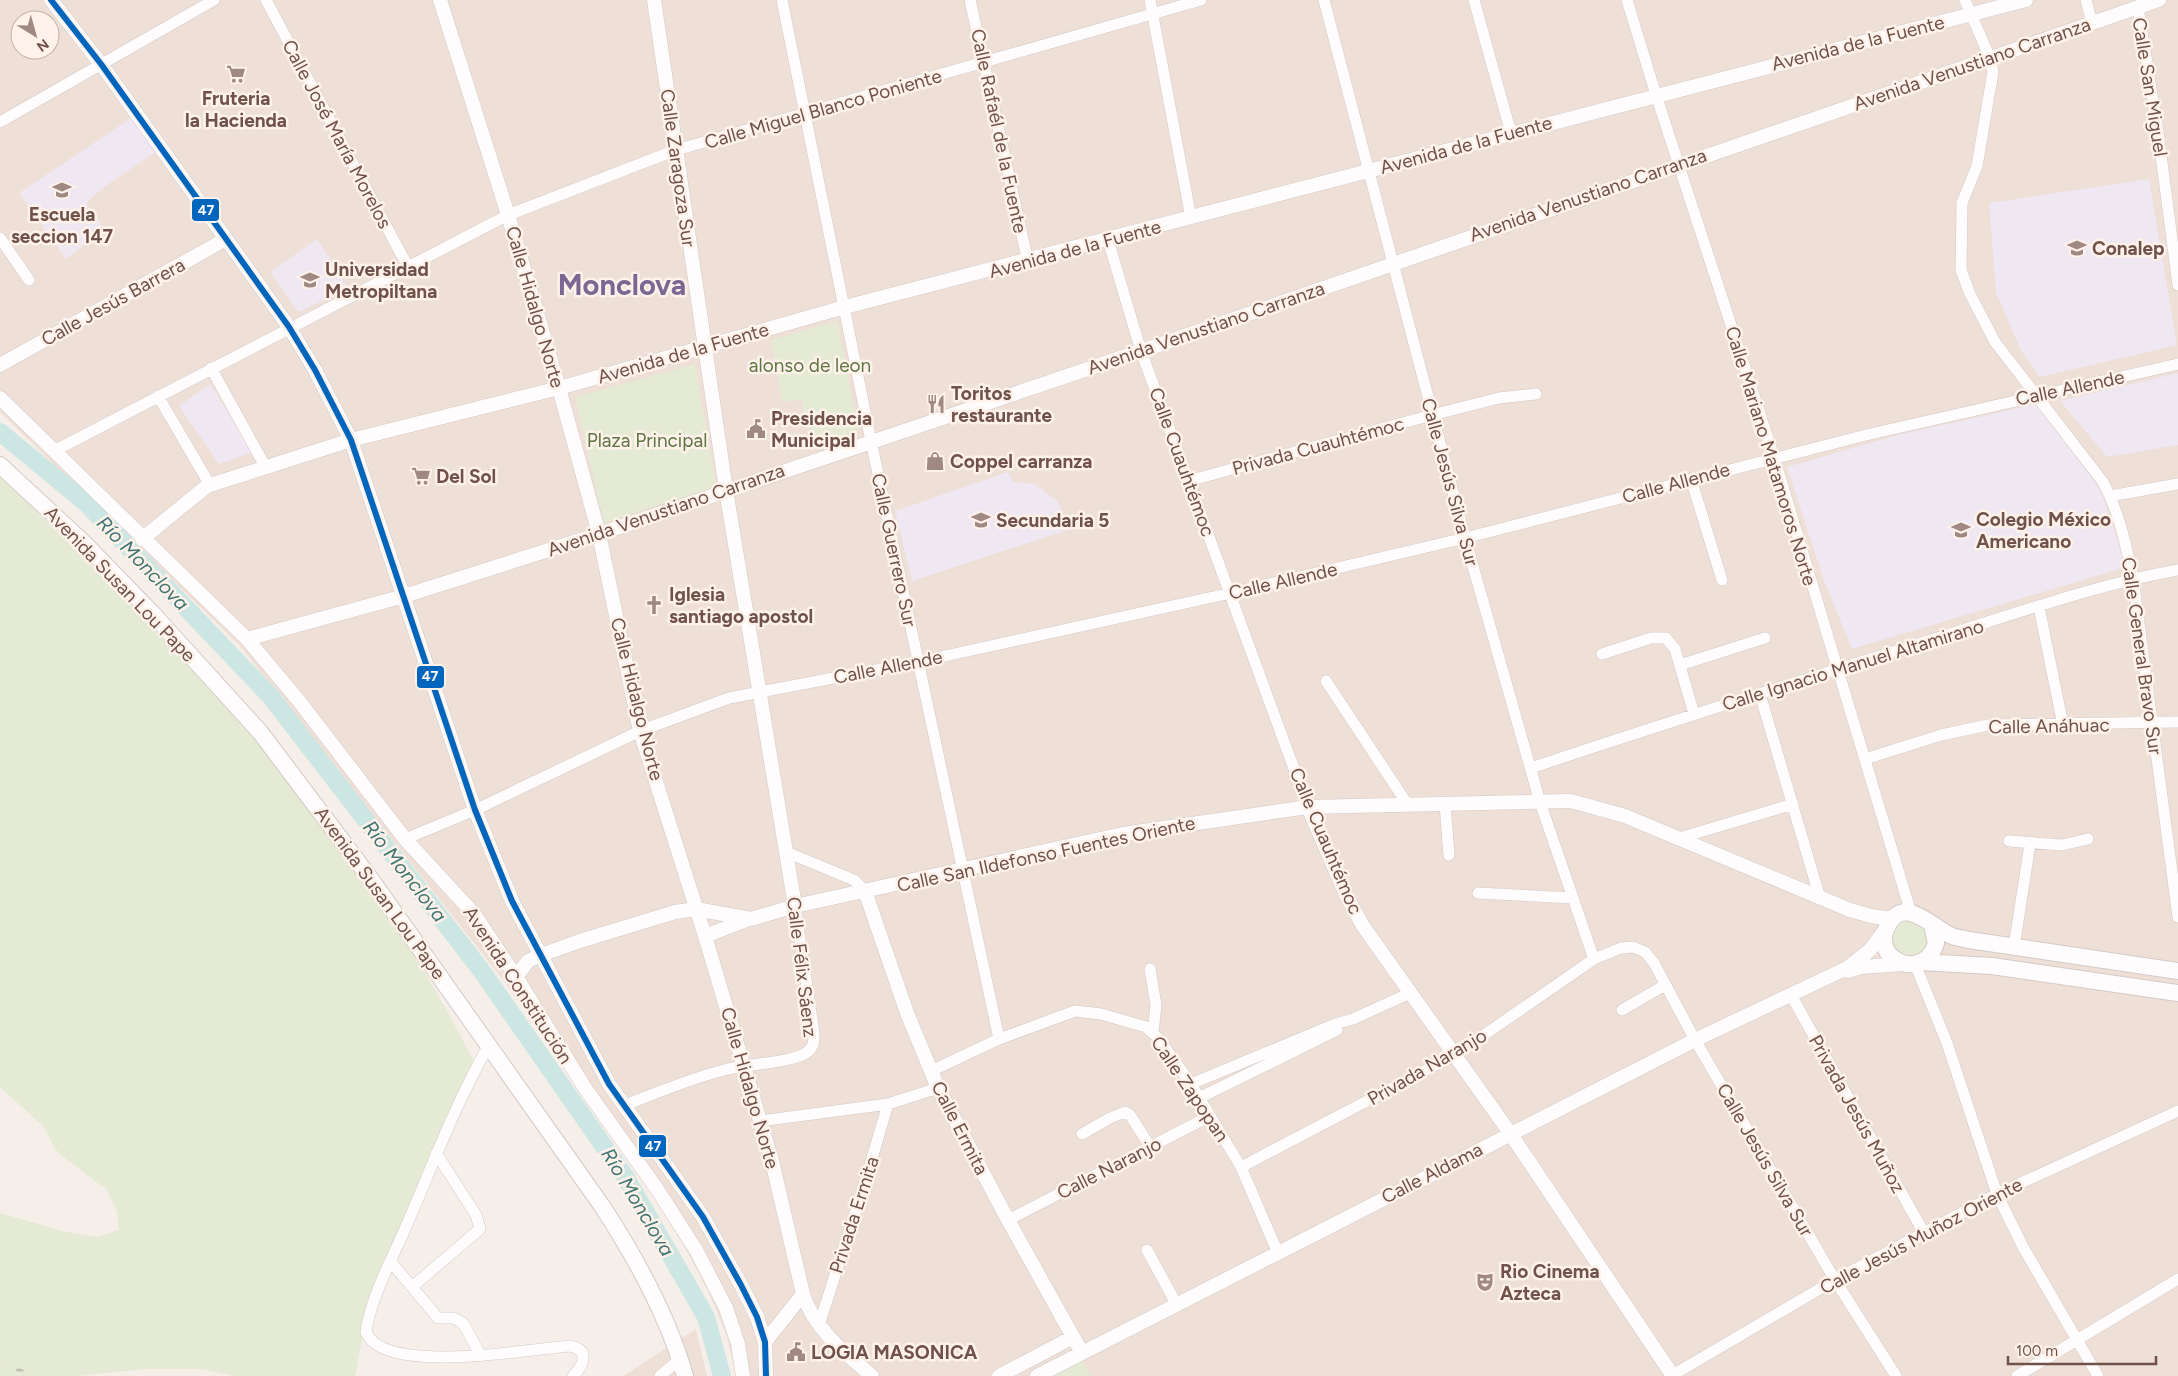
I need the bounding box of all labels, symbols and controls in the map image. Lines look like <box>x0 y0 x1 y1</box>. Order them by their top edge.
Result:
north arrow <box>10 10 60 60</box>
street label: Avenida de la Fuente <box>1769 10 1947 76</box>
street label: Avenida Venustiano Carranza <box>1850 13 2094 115</box>
street label: Calle San Miguel <box>2128 16 2172 158</box>
street label: Calle Rafaél de la Fuente <box>966 27 1032 235</box>
text: N <box>33 35 52 55</box>
street label: Calle José María Morelos <box>277 36 397 232</box>
supermarket icon: Fruteria la Hacienda <box>225 63 247 85</box>
street label: Calle Miguel Blanco Poniente <box>702 64 944 154</box>
place label: Fruteria la Hacienda <box>185 87 287 132</box>
street label: Calle Zaragoza Sur <box>656 87 701 249</box>
street label: Avenida de la Fuente <box>1377 111 1555 179</box>
street label: Avenida Venustiano Carranza <box>1466 144 1710 246</box>
school or university icon: Escuela seccion 147 <box>51 179 73 201</box>
line badge: 47 <box>191 198 220 222</box>
text: 47 <box>198 202 215 219</box>
place label: Escuela seccion 147 <box>11 203 113 248</box>
street label: Avenida de la Fuente <box>986 215 1164 283</box>
street label: Calle Hidalgo Norte <box>501 224 569 390</box>
school or university icon: Conalep <box>2066 237 2088 259</box>
place label: Conalep <box>2092 237 2164 260</box>
street label: Calle Jesús Barrera <box>37 253 189 351</box>
place label: Universidad Metropiltana <box>325 258 437 303</box>
district label: Monclova <box>558 267 686 302</box>
school or university icon: Universidad Metropiltana <box>299 269 321 291</box>
street label: Avenida Venustiano Carranza <box>1084 277 1328 379</box>
street label: Avenida de la Fuente <box>595 318 771 388</box>
street label: Calle Mariano Matamoros Norte <box>1721 324 1821 588</box>
park label: alonso de leon <box>749 354 871 377</box>
street label: Calle Allende <box>2014 365 2126 411</box>
place label: Toritos restaurante <box>951 382 1053 427</box>
street label: Calle Cuauhtémoc <box>1144 384 1220 540</box>
restaurant icon: Toritos restaurante <box>925 393 947 415</box>
street label: Calle Jesús Silva Sur <box>1417 395 1484 569</box>
place label: Presidencia Municipal <box>771 407 872 452</box>
street label: Privada Cuauhtémoc <box>1230 412 1406 480</box>
public building icon: Presidencia Municipal <box>745 418 767 440</box>
park label: Plaza Principal <box>587 429 707 452</box>
shop icon: Coppel carranza <box>924 450 946 472</box>
place label: Coppel carranza <box>950 450 1092 473</box>
street label: Calle Allende <box>1620 458 1732 508</box>
street label: Avenida Venustiano Carranza <box>544 459 788 561</box>
supermarket icon: Del Sol <box>410 465 432 487</box>
place label: Del Sol <box>436 465 496 488</box>
street label: Calle Guerrero Sur <box>867 471 922 629</box>
street label: Avenida Susan Lou Pape <box>40 501 200 667</box>
place label: Colegio México Americano <box>1976 508 2111 553</box>
school or university icon: Secundaria 5 <box>970 509 992 531</box>
place label: Secundaria 5 <box>996 509 1109 532</box>
water label: Río Monclova <box>92 511 194 615</box>
school or university icon: Colegio México Americano <box>1950 519 1972 541</box>
street label: Calle General Bravo Sur <box>2117 556 2167 757</box>
street label: Calle Allende <box>1227 557 1339 605</box>
place label: Iglesia santiago apostol <box>669 583 813 628</box>
church icon: Iglesia santiago apostol <box>643 594 665 616</box>
street label: Calle Ignacio Manuel Altamirano <box>1719 614 1987 716</box>
street label: Calle Hidalgo Norte <box>606 615 668 783</box>
street label: Calle Allende <box>832 645 944 689</box>
line badge: 47 <box>416 665 445 689</box>
text: 47 <box>422 668 439 685</box>
street label: Calle Anáhuac <box>1988 713 2110 739</box>
street label: Calle Cuauhtémoc <box>1285 764 1367 918</box>
street label: Avenida Susan Lou Pape <box>310 802 450 984</box>
street label: Calle San Ildefonso Fuentes Oriente <box>895 811 1197 897</box>
water label: Río Monclova <box>358 816 452 927</box>
street label: Calle Félix Sáenz <box>782 895 822 1039</box>
street label: Avenida Constitución <box>459 902 577 1068</box>
street label: Calle Hidalgo Norte <box>716 1005 784 1171</box>
street label: Privada Naranjo <box>1363 1024 1491 1110</box>
street label: Privada Jesús Muñoz <box>1804 1031 1910 1197</box>
street label: Calle Zapopan <box>1146 1032 1234 1146</box>
street label: Calle Ermita <box>927 1077 993 1179</box>
street label: Calle Jesús Silva Sur <box>1712 1079 1818 1241</box>
street label: Calle Naranjo <box>1053 1132 1165 1204</box>
line badge: 47 <box>638 1134 667 1158</box>
text: 47 <box>645 1138 662 1155</box>
street label: Calle Aldama <box>1378 1138 1486 1208</box>
water label: Río Monclova <box>596 1144 680 1261</box>
street label: Privada Ermita <box>824 1154 884 1276</box>
street label: Calle Jesús Muñoz Oriente <box>1816 1173 2026 1299</box>
place label: Rio Cinema Azteca <box>1500 1260 1600 1305</box>
theatre icon: Rio Cinema Azteca <box>1474 1271 1496 1293</box>
scale bar <box>2008 1334 2156 1366</box>
public building icon: LOGIA MASONICA <box>785 1341 807 1363</box>
place label: LOGIA MASONICA <box>811 1341 978 1364</box>
text: 100 m <box>2016 1342 2058 1360</box>

